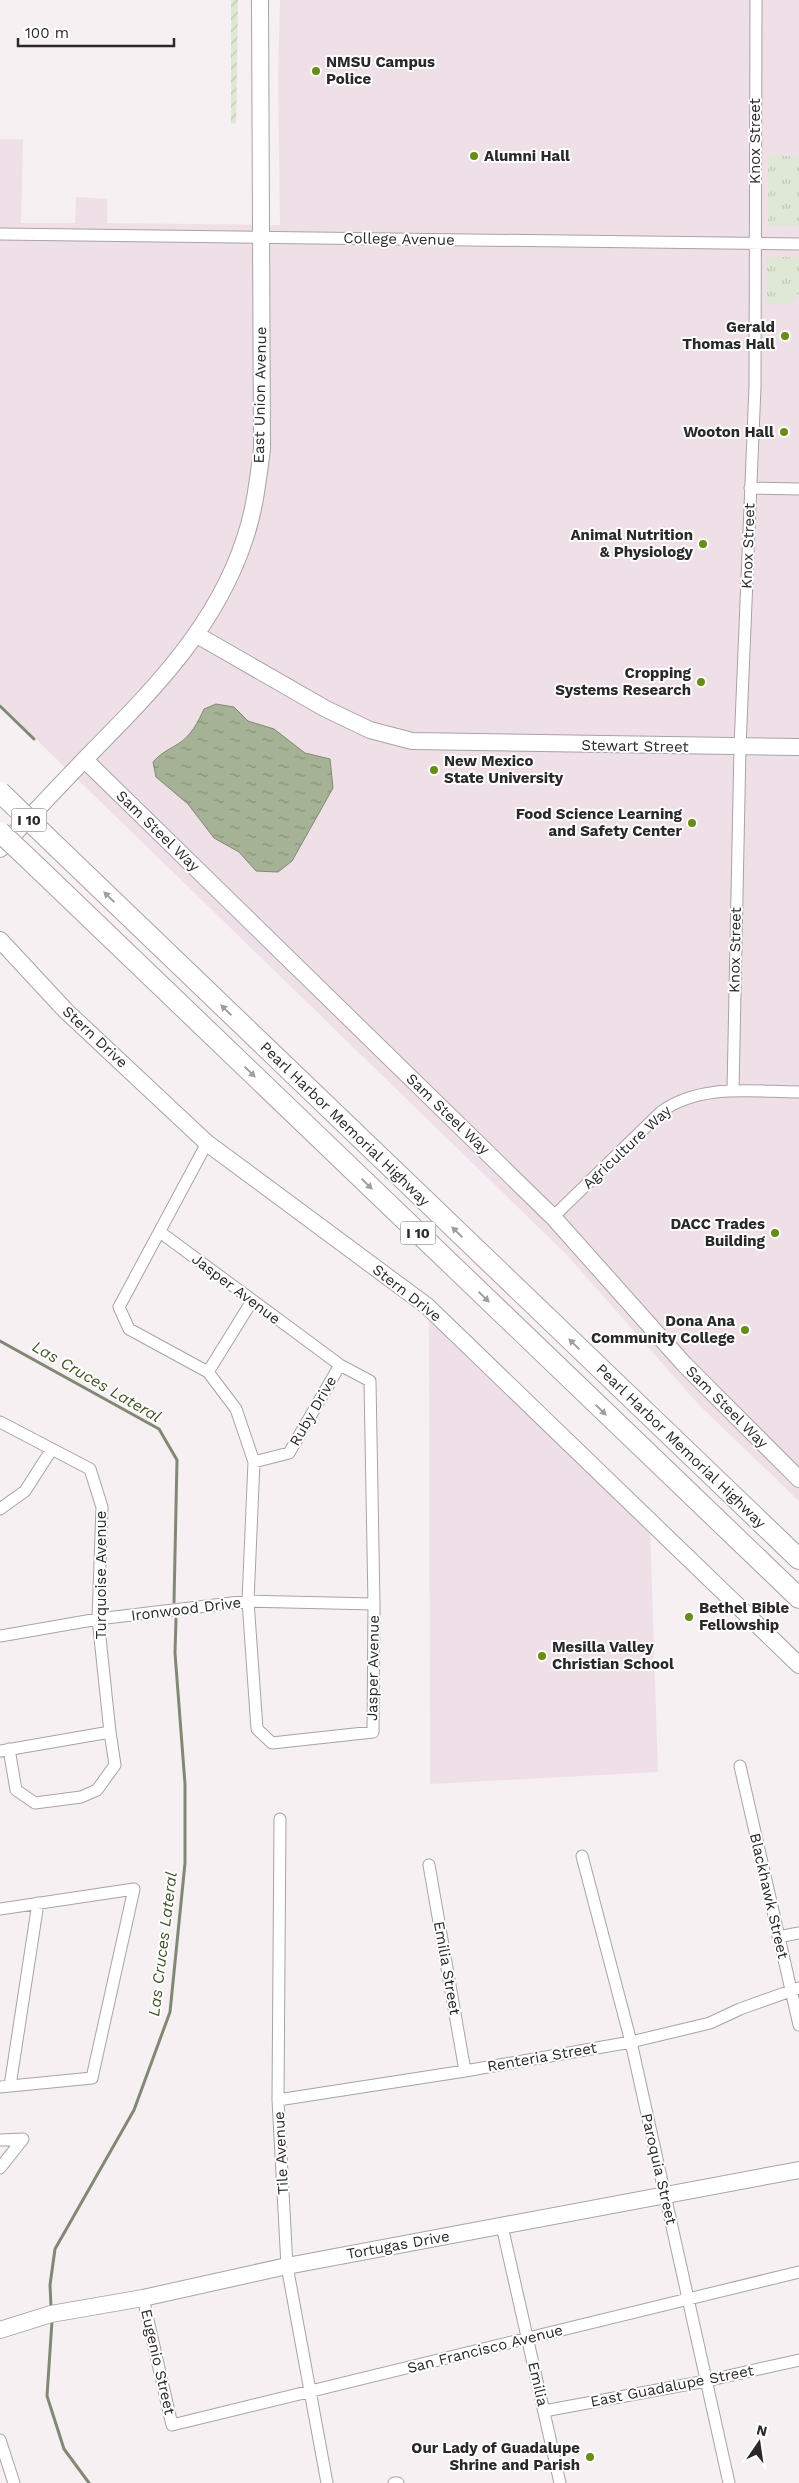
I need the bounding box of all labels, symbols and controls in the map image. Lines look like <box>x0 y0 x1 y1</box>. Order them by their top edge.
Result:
scale bar <box>18 15 174 47</box>
text: 100 m <box>25 24 69 42</box>
place label: NMSU Campus Police <box>326 53 435 88</box>
marker: NMSU Campus Police <box>310 65 322 77</box>
street label: Knox Street <box>746 97 764 184</box>
place label: Alumni Hall <box>484 147 570 165</box>
marker: Alumni Hall <box>468 150 480 162</box>
street label: College Avenue <box>343 229 455 249</box>
place label: Gerald Thomas Hall <box>682 318 775 353</box>
street label: East Union Avenue <box>250 326 270 464</box>
marker: Gerald Thomas Hall <box>779 330 791 342</box>
place label: Wooton Hall <box>683 423 774 441</box>
marker: Wooton Hall <box>778 426 790 438</box>
street label: Knox Street <box>738 502 759 589</box>
place label: Animal Nutrition & Physiology <box>570 526 694 561</box>
marker: Animal Nutrition & Physiology <box>697 538 709 550</box>
place label: Cropping Systems Research <box>555 664 692 699</box>
marker: Cropping Systems Research <box>695 676 707 688</box>
street label: Stewart Street <box>581 736 690 756</box>
place label: New Mexico State University <box>444 752 564 787</box>
marker: New Mexico State University <box>428 764 440 776</box>
street label: Sam Steel Way <box>113 787 204 876</box>
place label: Food Science Learning and Safety Center <box>516 805 683 840</box>
road number: I 10 <box>12 808 46 832</box>
marker: Food Science Learning and Safety Center <box>686 817 698 829</box>
one-way arrow <box>103 891 115 903</box>
street label: Knox Street <box>725 906 745 993</box>
street label: Stern Drive <box>59 1002 131 1072</box>
one-way arrow <box>220 1004 232 1016</box>
street label: Pearl Harbor Memorial Highway <box>256 1038 434 1210</box>
one-way arrow <box>243 1066 255 1078</box>
street label: Sam Steel Way <box>403 1070 494 1159</box>
street label: Agriculture Way <box>579 1101 675 1193</box>
one-way arrow <box>361 1178 373 1190</box>
place label: DACC Trades Building <box>670 1215 766 1250</box>
road number: I 10 <box>400 1222 436 1244</box>
one-way arrow <box>451 1226 463 1238</box>
marker: DACC Trades Building <box>769 1227 781 1239</box>
street label: Jasper Avenue <box>188 1250 284 1328</box>
street label: Stern Drive <box>369 1261 445 1325</box>
one-way arrow <box>478 1291 490 1303</box>
place label: Dona Ana Community College <box>591 1312 735 1347</box>
marker: Dona Ana Community College <box>739 1324 751 1336</box>
water label: Las Cruces Lateral <box>29 1337 165 1426</box>
one-way arrow <box>568 1338 580 1350</box>
street label: Pearl Harbor Memorial Highway <box>592 1360 770 1532</box>
street label: Sam Steel Way <box>682 1362 772 1452</box>
street label: Ruby Drive <box>286 1373 340 1449</box>
one-way arrow <box>595 1404 607 1416</box>
street label: Turquoise Avenue <box>92 1510 110 1640</box>
street label: Ironwood Drive <box>130 1593 242 1625</box>
place label: Bethel Bible Fellowship <box>699 1599 789 1634</box>
marker: Bethel Bible Fellowship <box>683 1611 695 1623</box>
street label: Jasper Avenue <box>363 1615 383 1721</box>
place label: Mesilla Valley Christian School <box>552 1638 674 1673</box>
marker: Mesilla Valley Christian School <box>536 1650 548 1662</box>
street label: Blackhawk Street <box>746 1831 792 1961</box>
water label: Las Cruces Lateral <box>144 1871 181 2017</box>
street label: Emilia Street <box>430 1920 464 2017</box>
street label: Renteria Street <box>486 2038 599 2076</box>
street label: Tile Avenue <box>270 2111 292 2195</box>
street label: Paroquia Street <box>637 2112 681 2227</box>
street label: Tortugas Drive <box>345 2227 451 2263</box>
street label: Eugenio Street <box>137 2307 179 2417</box>
street label: San Francisco Avenue <box>405 2321 565 2377</box>
street label: Emilia <box>524 2360 552 2408</box>
street label: East Guadalupe Street <box>589 2361 756 2411</box>
north arrow <box>734 2418 784 2468</box>
text: N <box>755 2421 769 2439</box>
place label: Our Lady of Guadalupe Shrine and Parish <box>411 2439 580 2474</box>
marker: Our Lady of Guadalupe Shrine and Parish <box>584 2451 596 2463</box>

